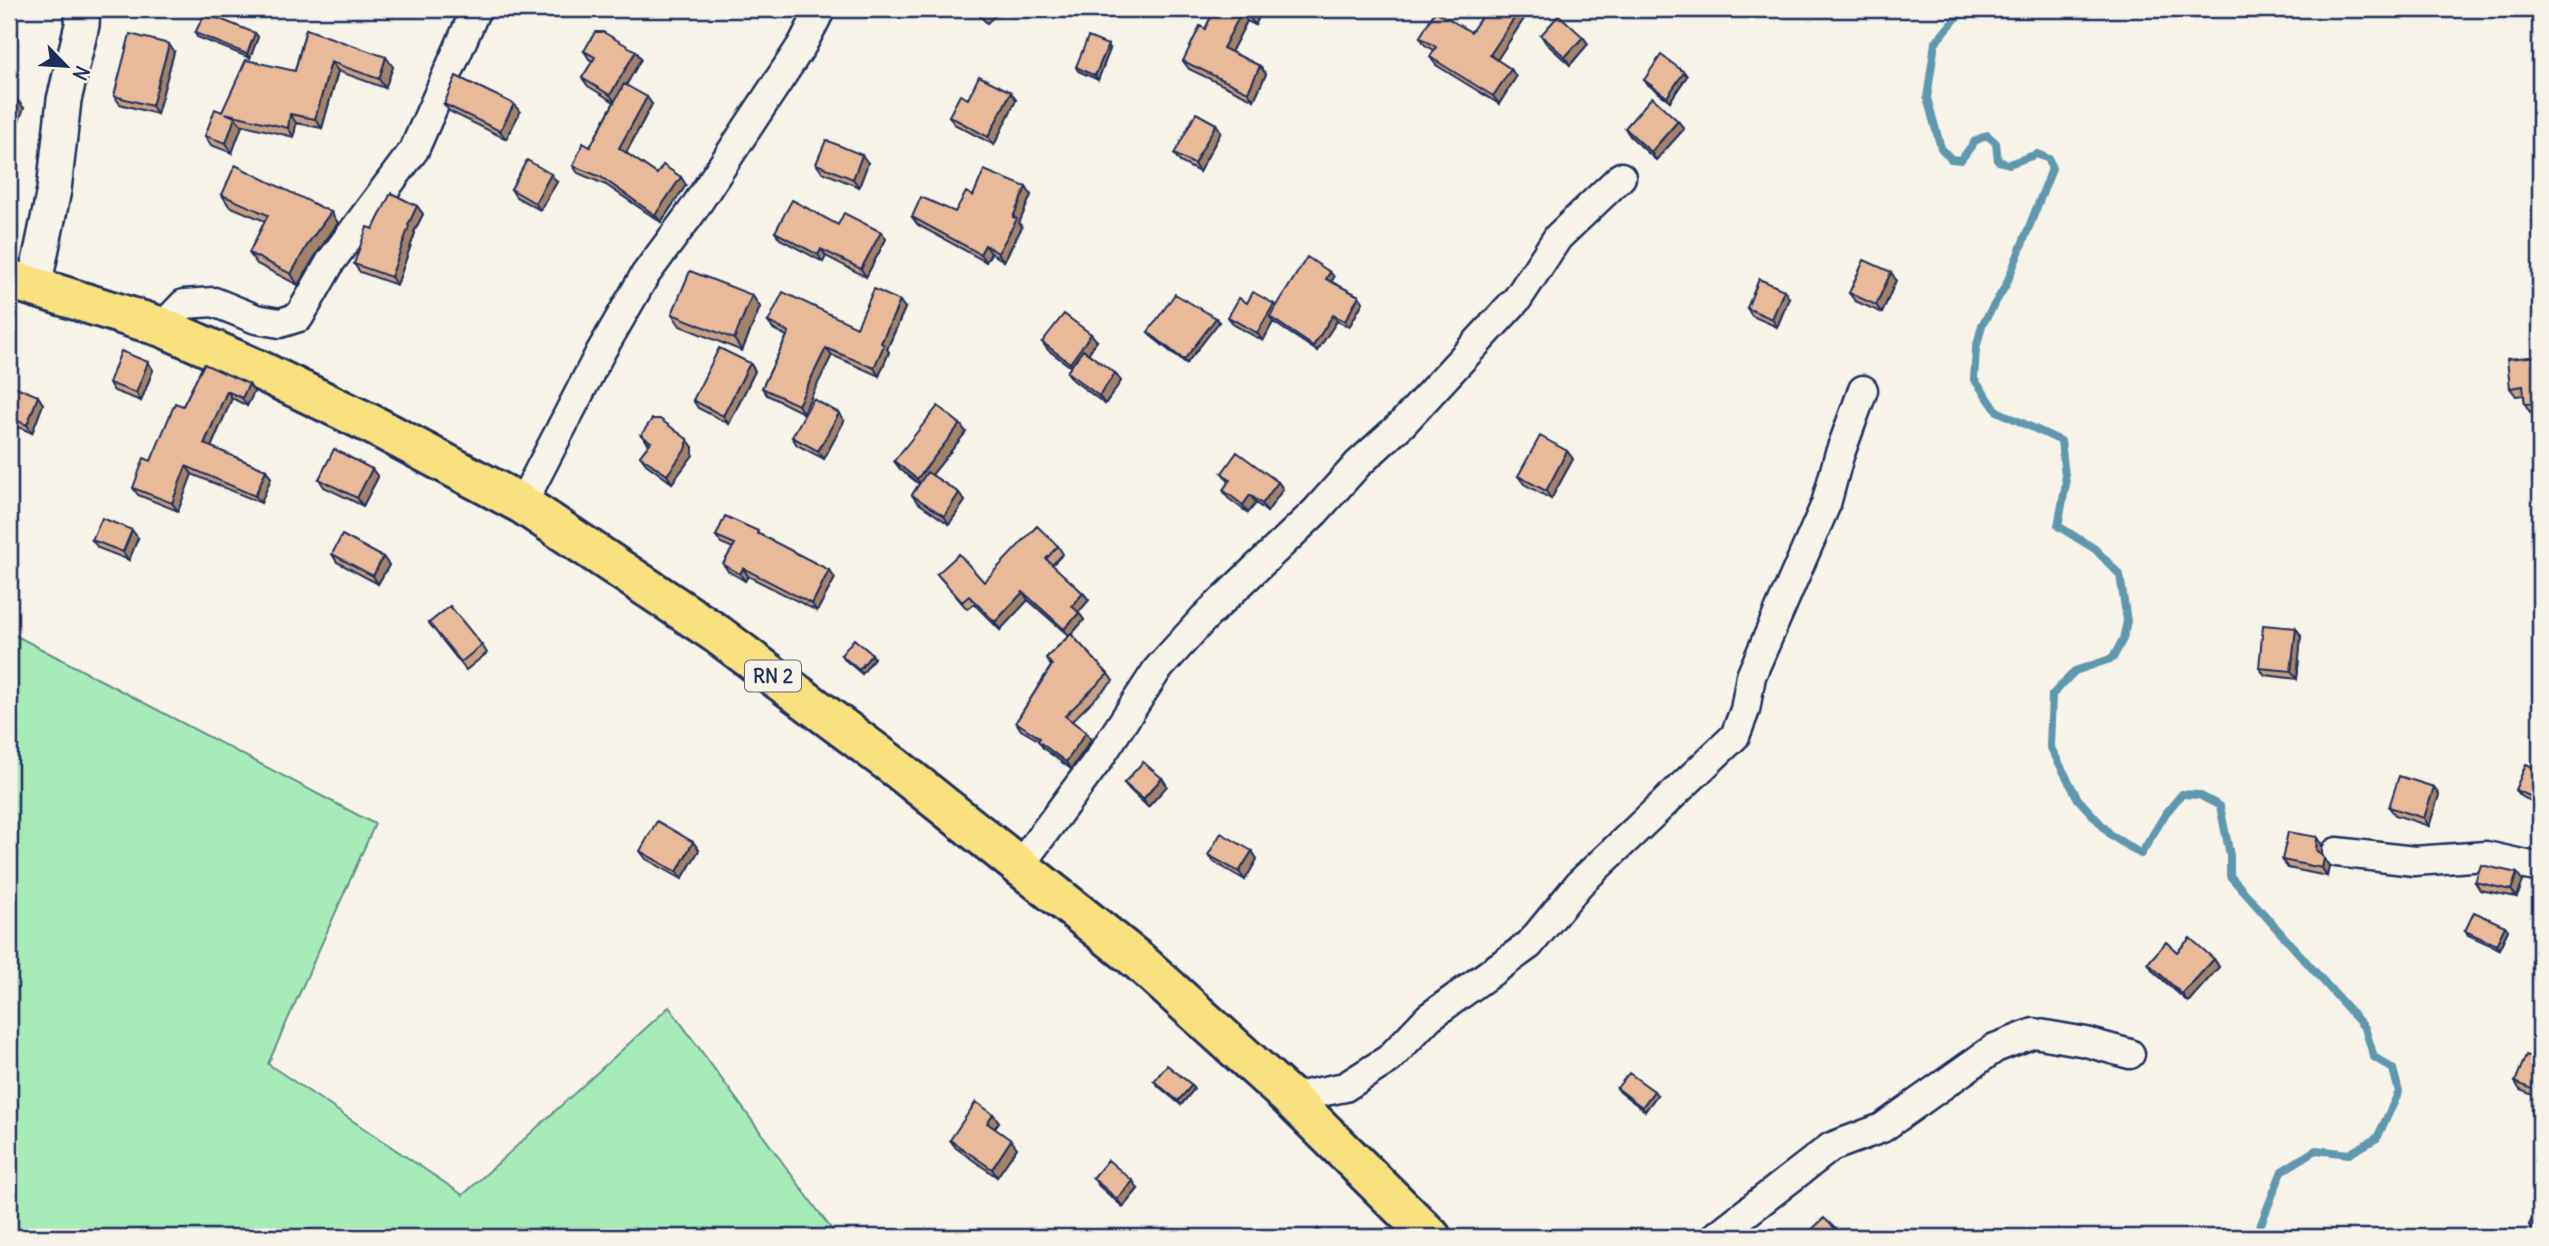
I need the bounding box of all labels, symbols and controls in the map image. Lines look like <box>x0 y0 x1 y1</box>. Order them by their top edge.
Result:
north arrow <box>32 32 102 102</box>
text: N <box>68 62 95 84</box>
road number: RN 2 <box>745 660 801 692</box>

